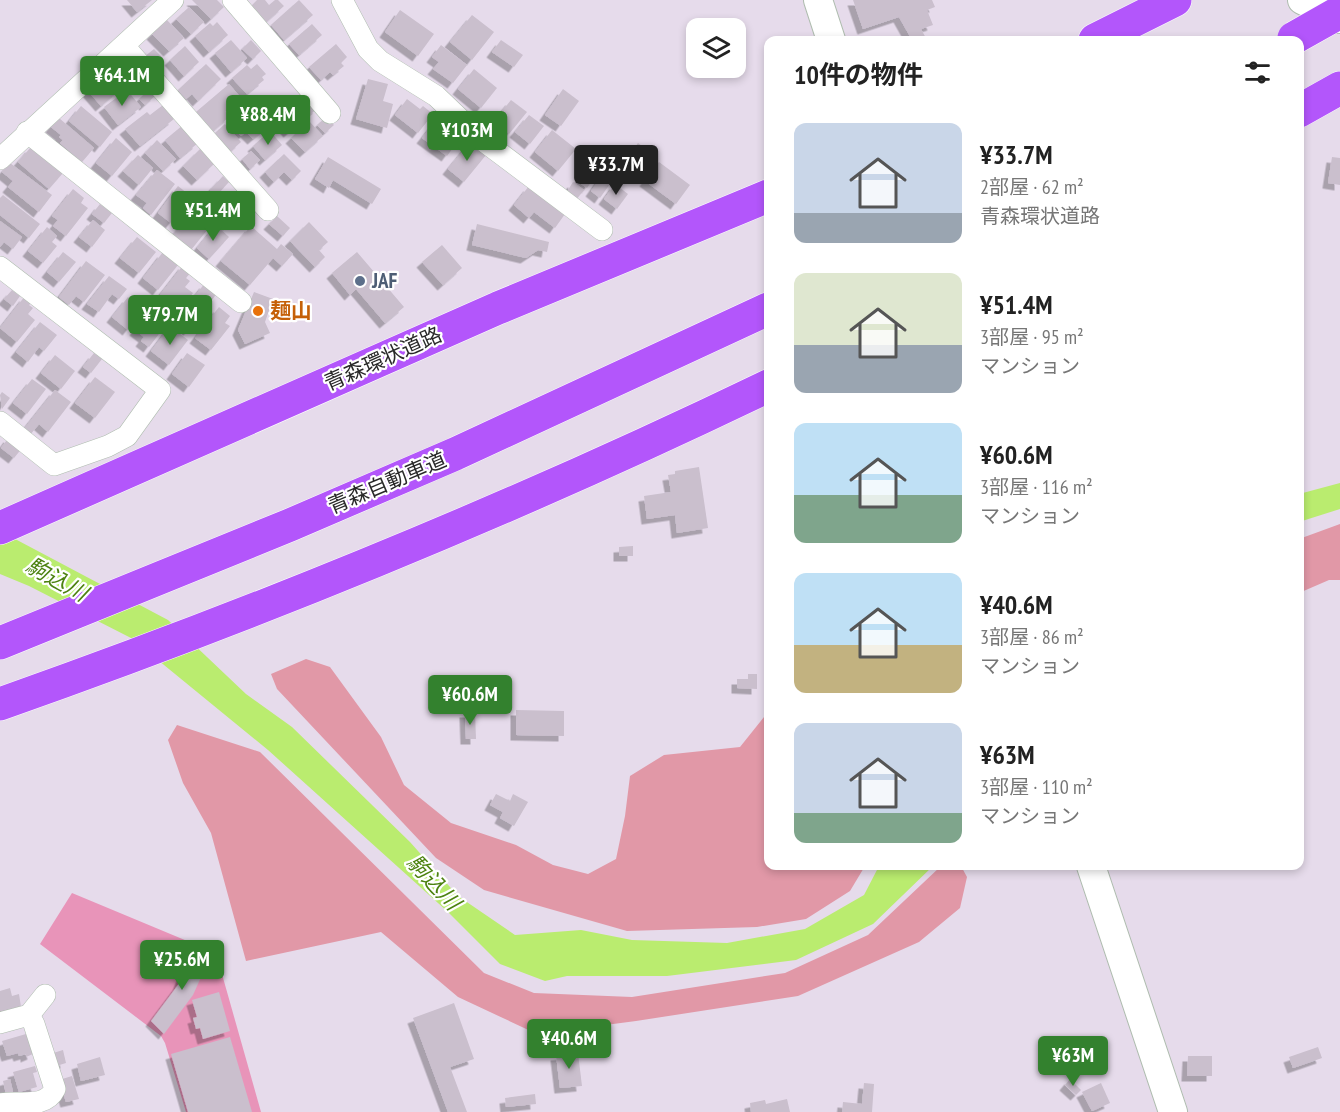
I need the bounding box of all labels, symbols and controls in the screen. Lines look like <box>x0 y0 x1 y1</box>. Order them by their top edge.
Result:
map controls <box>686 18 746 78</box>
button: layers <box>686 18 746 78</box>
pin: ¥64.1M <box>73 56 171 107</box>
icon: filters <box>1241 56 1274 89</box>
text: 10件の物件 <box>794 58 923 91</box>
text: ¥64.1M <box>94 62 150 88</box>
pin: ¥88.4M <box>219 95 317 146</box>
text: ¥88.4M <box>240 101 296 127</box>
pin: ¥103M <box>425 111 509 162</box>
text: ¥103M <box>441 117 493 143</box>
text: ¥33.7M <box>980 138 1053 171</box>
pin: ¥33.7M <box>567 145 665 196</box>
icon: home <box>842 147 914 219</box>
text: ¥33.7M <box>588 151 644 177</box>
text: 2部屋 · 62 m² <box>980 174 1084 200</box>
pin: ¥51.4M <box>164 191 262 242</box>
text: ¥51.4M <box>185 197 241 223</box>
text: 青森環状道路 <box>980 203 1100 229</box>
place label: JAF <box>371 267 398 294</box>
marker: JAF <box>353 274 367 288</box>
text: ¥51.4M <box>980 288 1053 321</box>
pin: ¥79.7M <box>121 295 219 346</box>
place label: 麺山 <box>270 297 312 324</box>
icon: home <box>842 297 914 369</box>
text: ¥79.7M <box>142 301 198 327</box>
marker: 麺山 <box>251 304 265 318</box>
street label: 青森環状道路 <box>320 321 446 397</box>
text: 3部屋 · 95 m² <box>980 324 1084 350</box>
text: マンション <box>980 353 1080 379</box>
text: ¥60.6M <box>980 438 1053 471</box>
street label: 青森自動車道 <box>324 445 450 520</box>
icon: home <box>842 447 914 519</box>
text: 3部屋 · 116 m² <box>980 474 1093 500</box>
text: マンション <box>980 503 1080 529</box>
water label: 駒込川 <box>21 551 94 608</box>
text: ¥40.6M <box>980 588 1053 621</box>
icon: home <box>842 597 914 669</box>
text: 3部屋 · 86 m² <box>980 624 1084 650</box>
text: マンション <box>980 653 1080 679</box>
pin: ¥60.6M <box>421 675 519 726</box>
text: ¥60.6M <box>442 681 498 707</box>
text: ¥63M <box>980 738 1035 771</box>
icon: home <box>842 747 914 819</box>
text: 3部屋 · 110 m² <box>980 774 1093 800</box>
text: マンション <box>980 803 1080 829</box>
water label: 駒込川 <box>401 848 468 917</box>
pin: ¥25.6M <box>133 940 231 991</box>
text: ¥25.6M <box>154 946 210 972</box>
pin: ¥40.6M <box>520 1019 618 1070</box>
text: ¥40.6M <box>541 1025 597 1051</box>
pin: ¥63M <box>1037 1036 1109 1087</box>
text: ¥63M <box>1052 1042 1094 1068</box>

